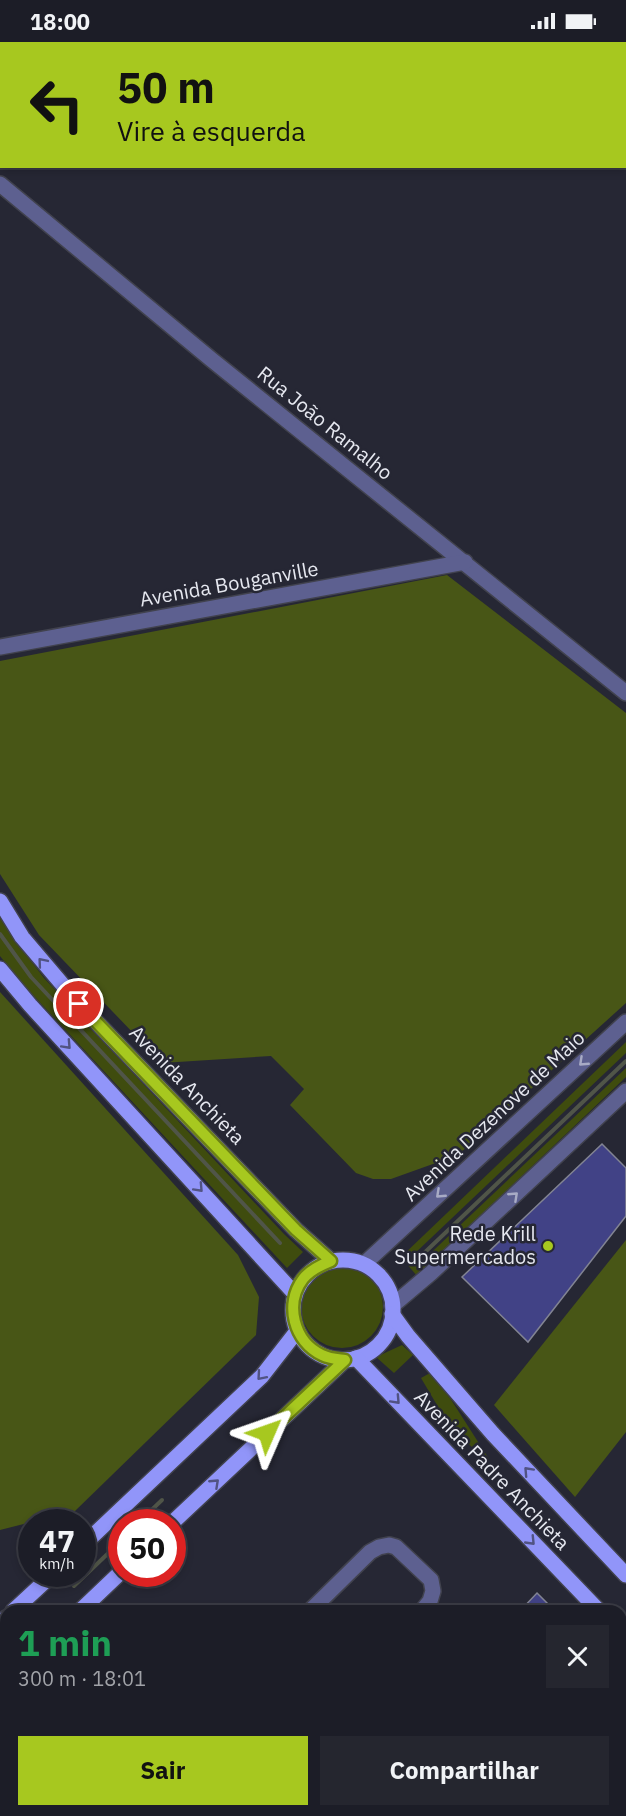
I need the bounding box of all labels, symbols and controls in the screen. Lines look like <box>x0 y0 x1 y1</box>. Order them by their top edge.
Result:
text: 18:00 <box>30 7 90 36</box>
text: 50 m <box>117 60 215 115</box>
icon: left <box>18 66 96 144</box>
text: Vire à esquerda <box>117 113 306 148</box>
street label: Rua João Ramalho <box>252 360 399 486</box>
street label: Avenida Bouganville <box>137 554 320 613</box>
one-way arrow <box>39 958 50 969</box>
pin <box>53 978 104 1029</box>
icon: arrive <box>62 987 95 1020</box>
street label: Avenida Anchieta <box>124 1019 251 1150</box>
street label: Avenida Dezenove de Maio <box>397 1024 590 1207</box>
one-way arrow <box>60 1038 71 1048</box>
one-way arrow <box>579 1055 590 1066</box>
one-way arrow <box>192 1181 203 1192</box>
one-way arrow <box>436 1187 447 1198</box>
one-way arrow <box>507 1192 517 1203</box>
place label: Rede Krill Supermercados <box>394 1220 536 1270</box>
marker: Rede Krill Supermercados <box>541 1239 555 1253</box>
one-way arrow <box>257 1369 268 1380</box>
street label: Avenida Padre Anchieta <box>409 1384 576 1556</box>
one-way arrow <box>389 1394 400 1404</box>
position arrow <box>235 1401 299 1465</box>
one-way arrow <box>524 1468 535 1478</box>
one-way arrow <box>208 1479 219 1490</box>
speed limit sign: 50 <box>108 1509 186 1587</box>
text: 47 <box>39 1521 75 1560</box>
one-way arrow <box>524 1534 535 1545</box>
text: km/h <box>39 1554 75 1573</box>
text: 1 min <box>18 1619 112 1666</box>
button: close <box>546 1625 609 1688</box>
text: 300 m · 18:01 <box>18 1665 146 1692</box>
button: Sair <box>18 1736 308 1805</box>
button: Compartilhar <box>320 1736 609 1805</box>

